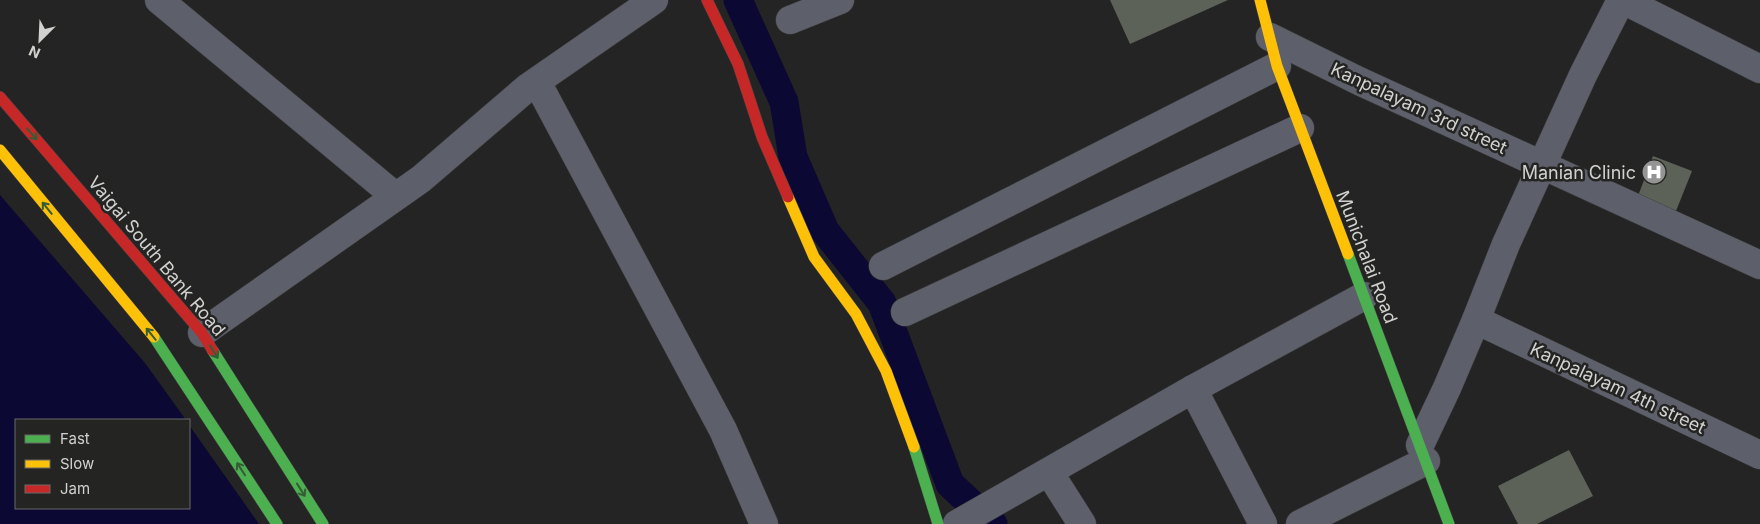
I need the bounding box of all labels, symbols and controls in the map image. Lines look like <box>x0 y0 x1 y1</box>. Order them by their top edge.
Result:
north arrow <box>15 15 65 65</box>
text: N <box>26 42 43 62</box>
street label: Kanpalayam 3rd street <box>1328 58 1510 158</box>
one-way arrow <box>26 127 37 140</box>
hospital icon: Manian Clinic <box>1641 159 1667 185</box>
place label: Manian Clinic <box>1522 162 1636 183</box>
street label: Vaigai South Bank Road <box>84 172 230 340</box>
street label: Munichalai Road <box>1332 188 1402 326</box>
one-way arrow <box>42 202 53 215</box>
one-way arrow <box>145 327 156 340</box>
street label: Kanpalayam 4th street <box>1527 338 1709 438</box>
one-way arrow <box>209 345 219 359</box>
legend <box>15 419 190 509</box>
text: Fast <box>60 429 90 448</box>
text: Slow <box>60 454 94 473</box>
one-way arrow <box>236 462 246 476</box>
text: Jam <box>60 479 90 498</box>
one-way arrow <box>296 482 306 496</box>

